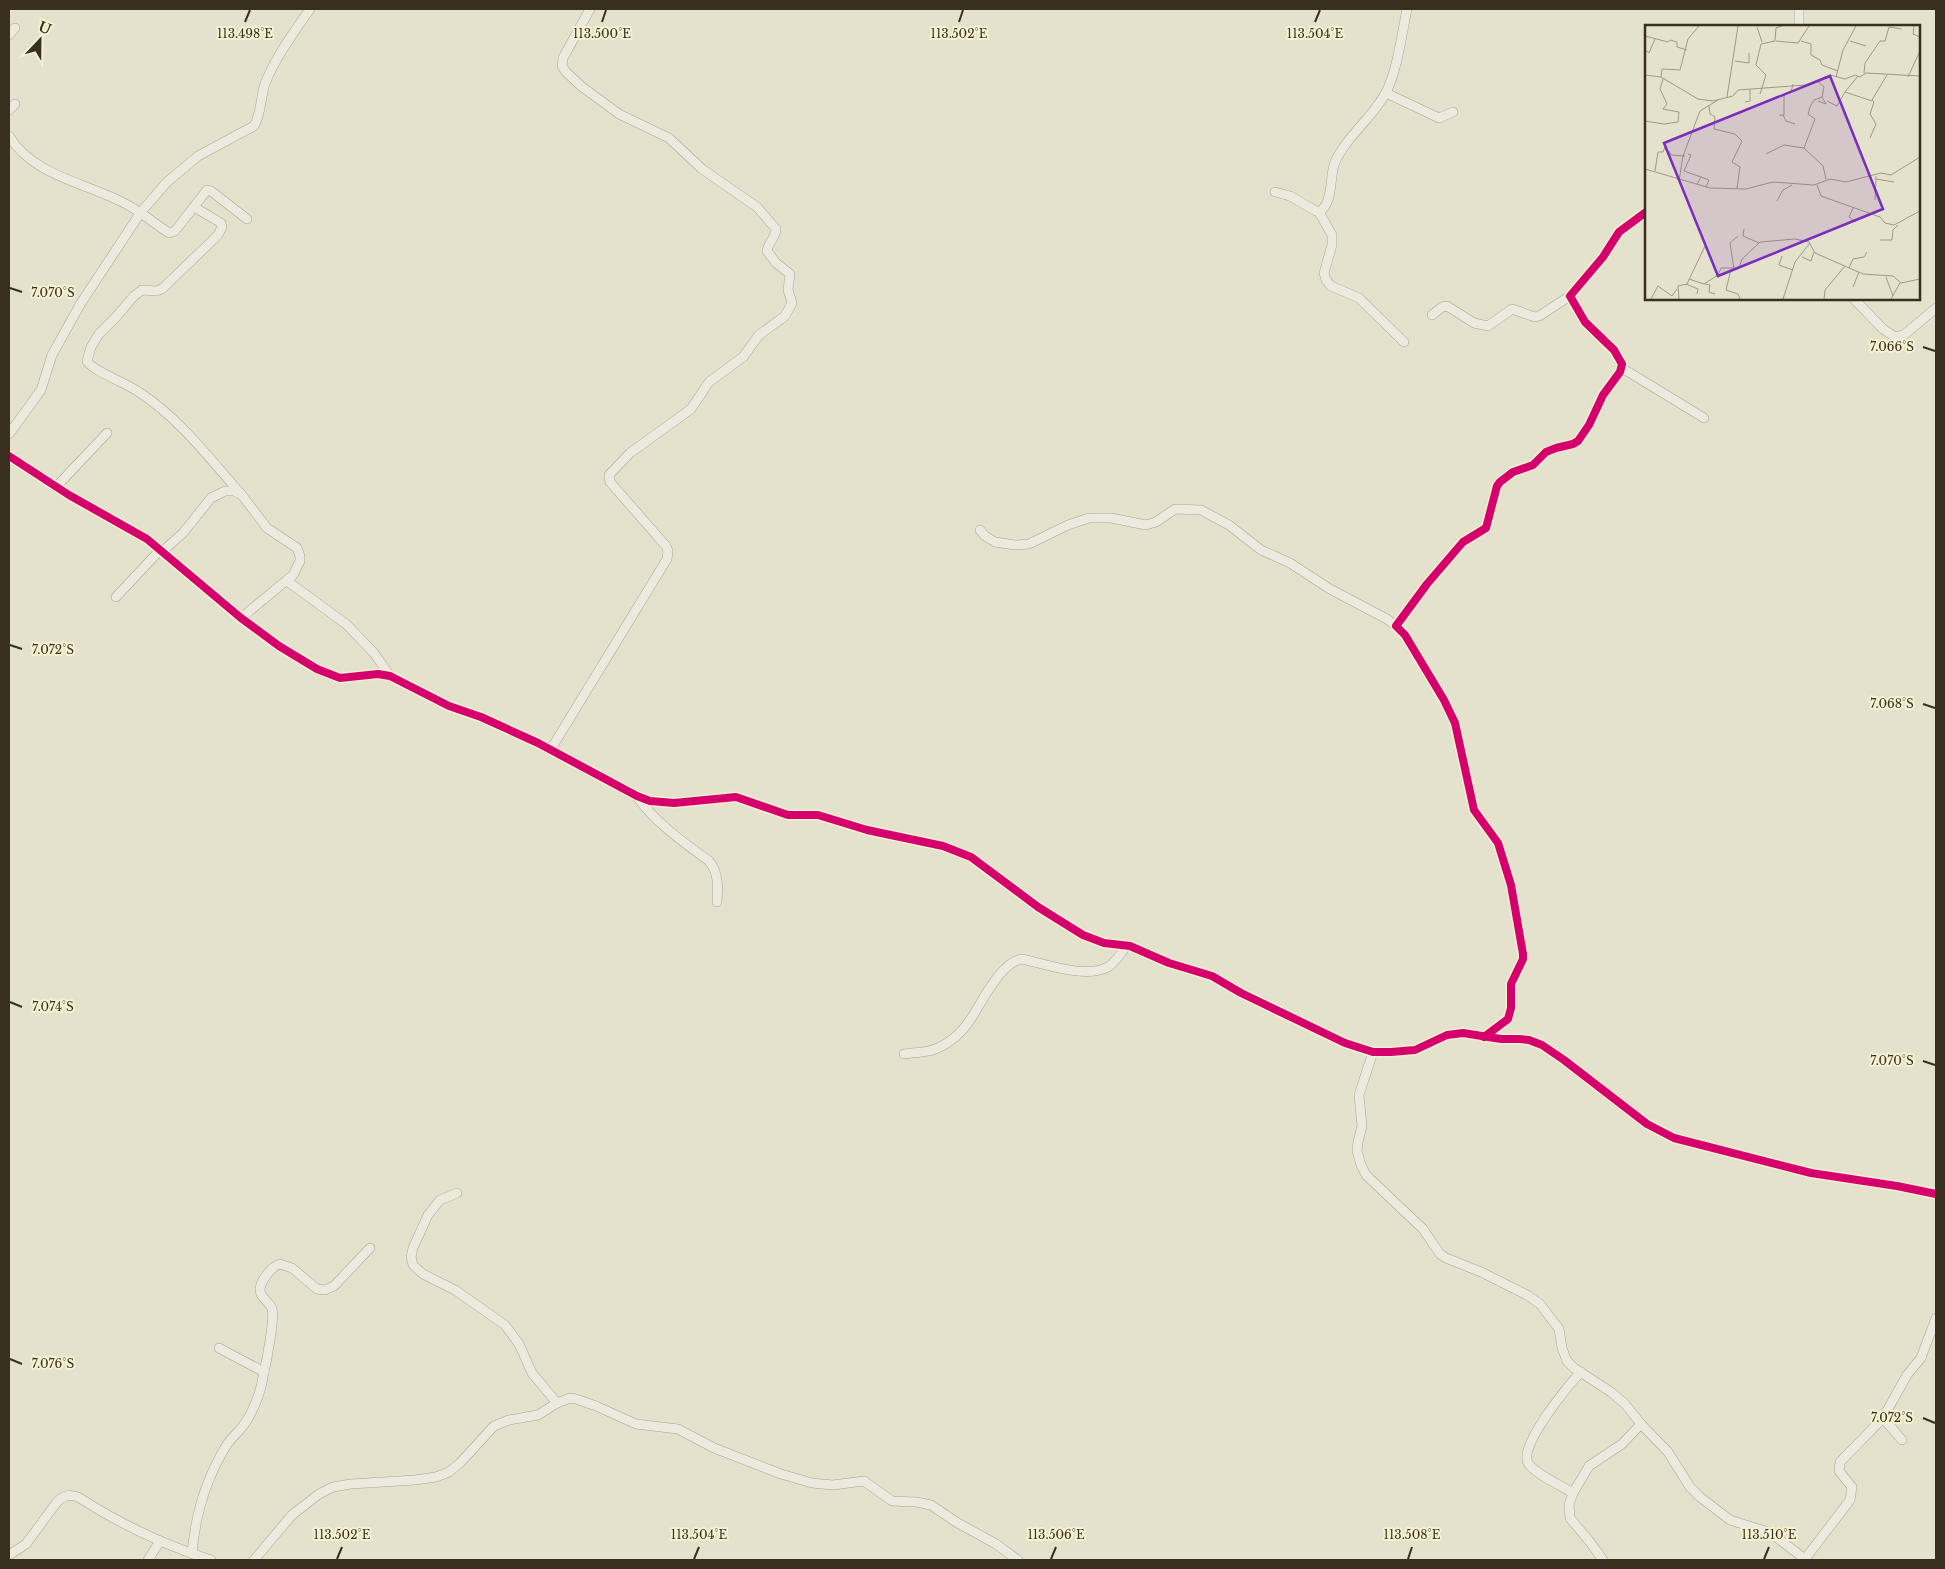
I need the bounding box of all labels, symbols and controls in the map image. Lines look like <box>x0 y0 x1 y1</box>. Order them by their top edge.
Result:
north arrow <box>15 15 65 65</box>
text: U <box>36 17 55 39</box>
inset map <box>1645 25 1920 300</box>
text: 113.498°E <box>217 26 273 41</box>
text: 113.500°E <box>573 26 631 41</box>
text: 113.502°E <box>931 26 988 41</box>
text: 113.504°E <box>1287 26 1343 41</box>
text: 7.070°S <box>31 285 75 300</box>
text: 7.066°S <box>1870 339 1914 354</box>
text: 7.072°S <box>32 642 74 657</box>
text: 7.068°S <box>1870 696 1914 711</box>
text: 7.074°S <box>32 999 74 1014</box>
text: 7.070°S <box>1870 1053 1914 1068</box>
text: 7.076°S <box>32 1356 74 1371</box>
text: 7.072°S <box>1871 1410 1913 1425</box>
text: 113.502°E <box>314 1527 371 1542</box>
text: 113.504°E <box>671 1527 727 1542</box>
text: 113.506°E <box>1027 1527 1085 1542</box>
text: 113.508°E <box>1384 1527 1441 1542</box>
text: 113.510°E <box>1742 1527 1797 1542</box>

